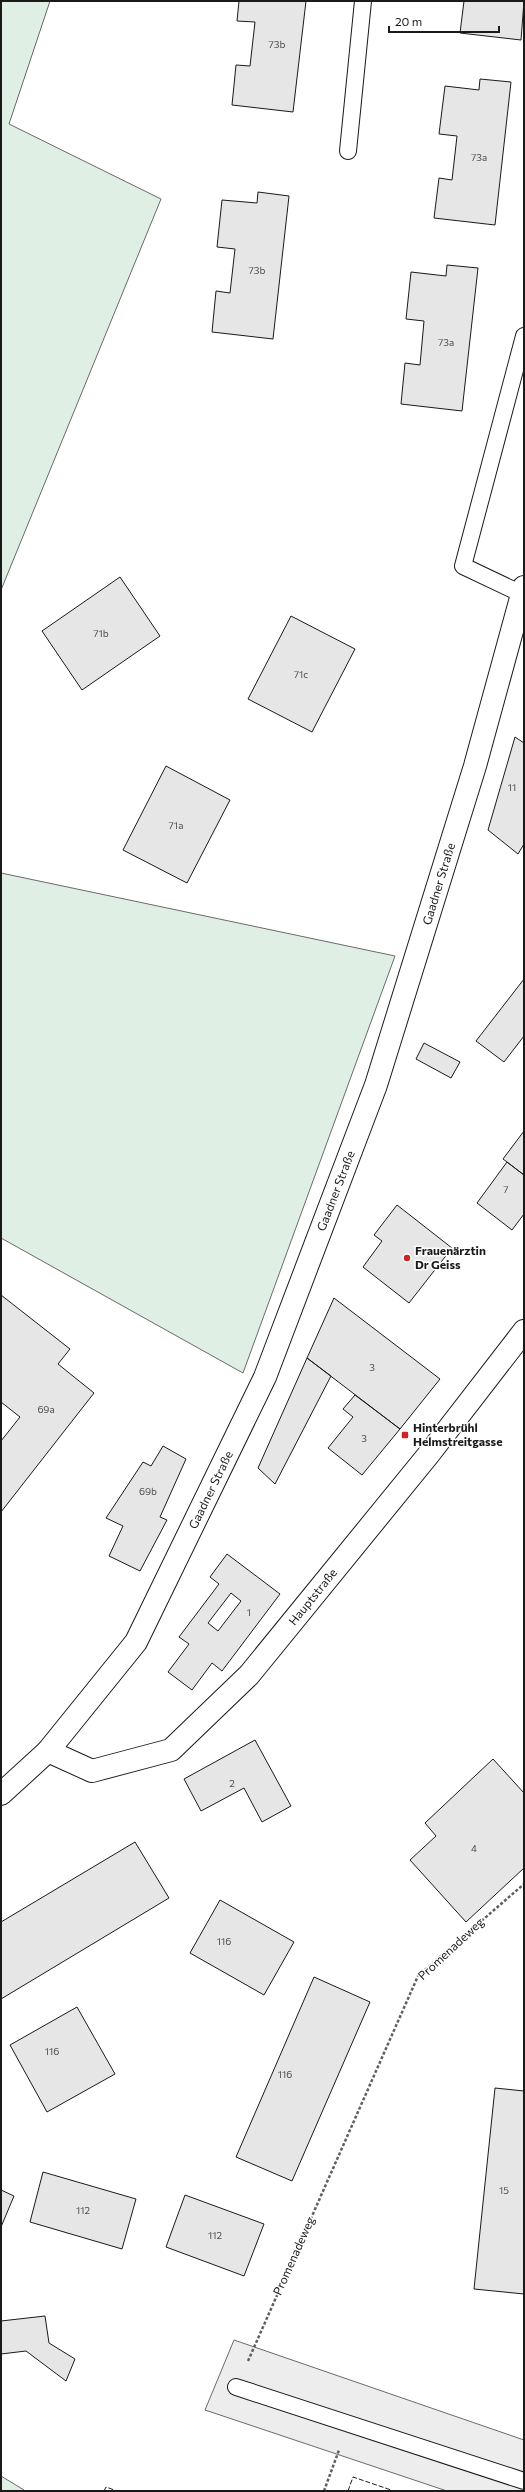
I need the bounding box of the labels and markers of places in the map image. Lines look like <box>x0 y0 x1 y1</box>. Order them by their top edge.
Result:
place label: Frauenärztin Dr Geiss <box>415 1243 486 1271</box>
marker: Frauenärztin Dr Geiss <box>402 1253 412 1263</box>
place label: Hinterbrühl Helmstreitgasse <box>413 1420 503 1448</box>
marker: Hinterbrühl Helmstreitgasse <box>400 1430 410 1440</box>

